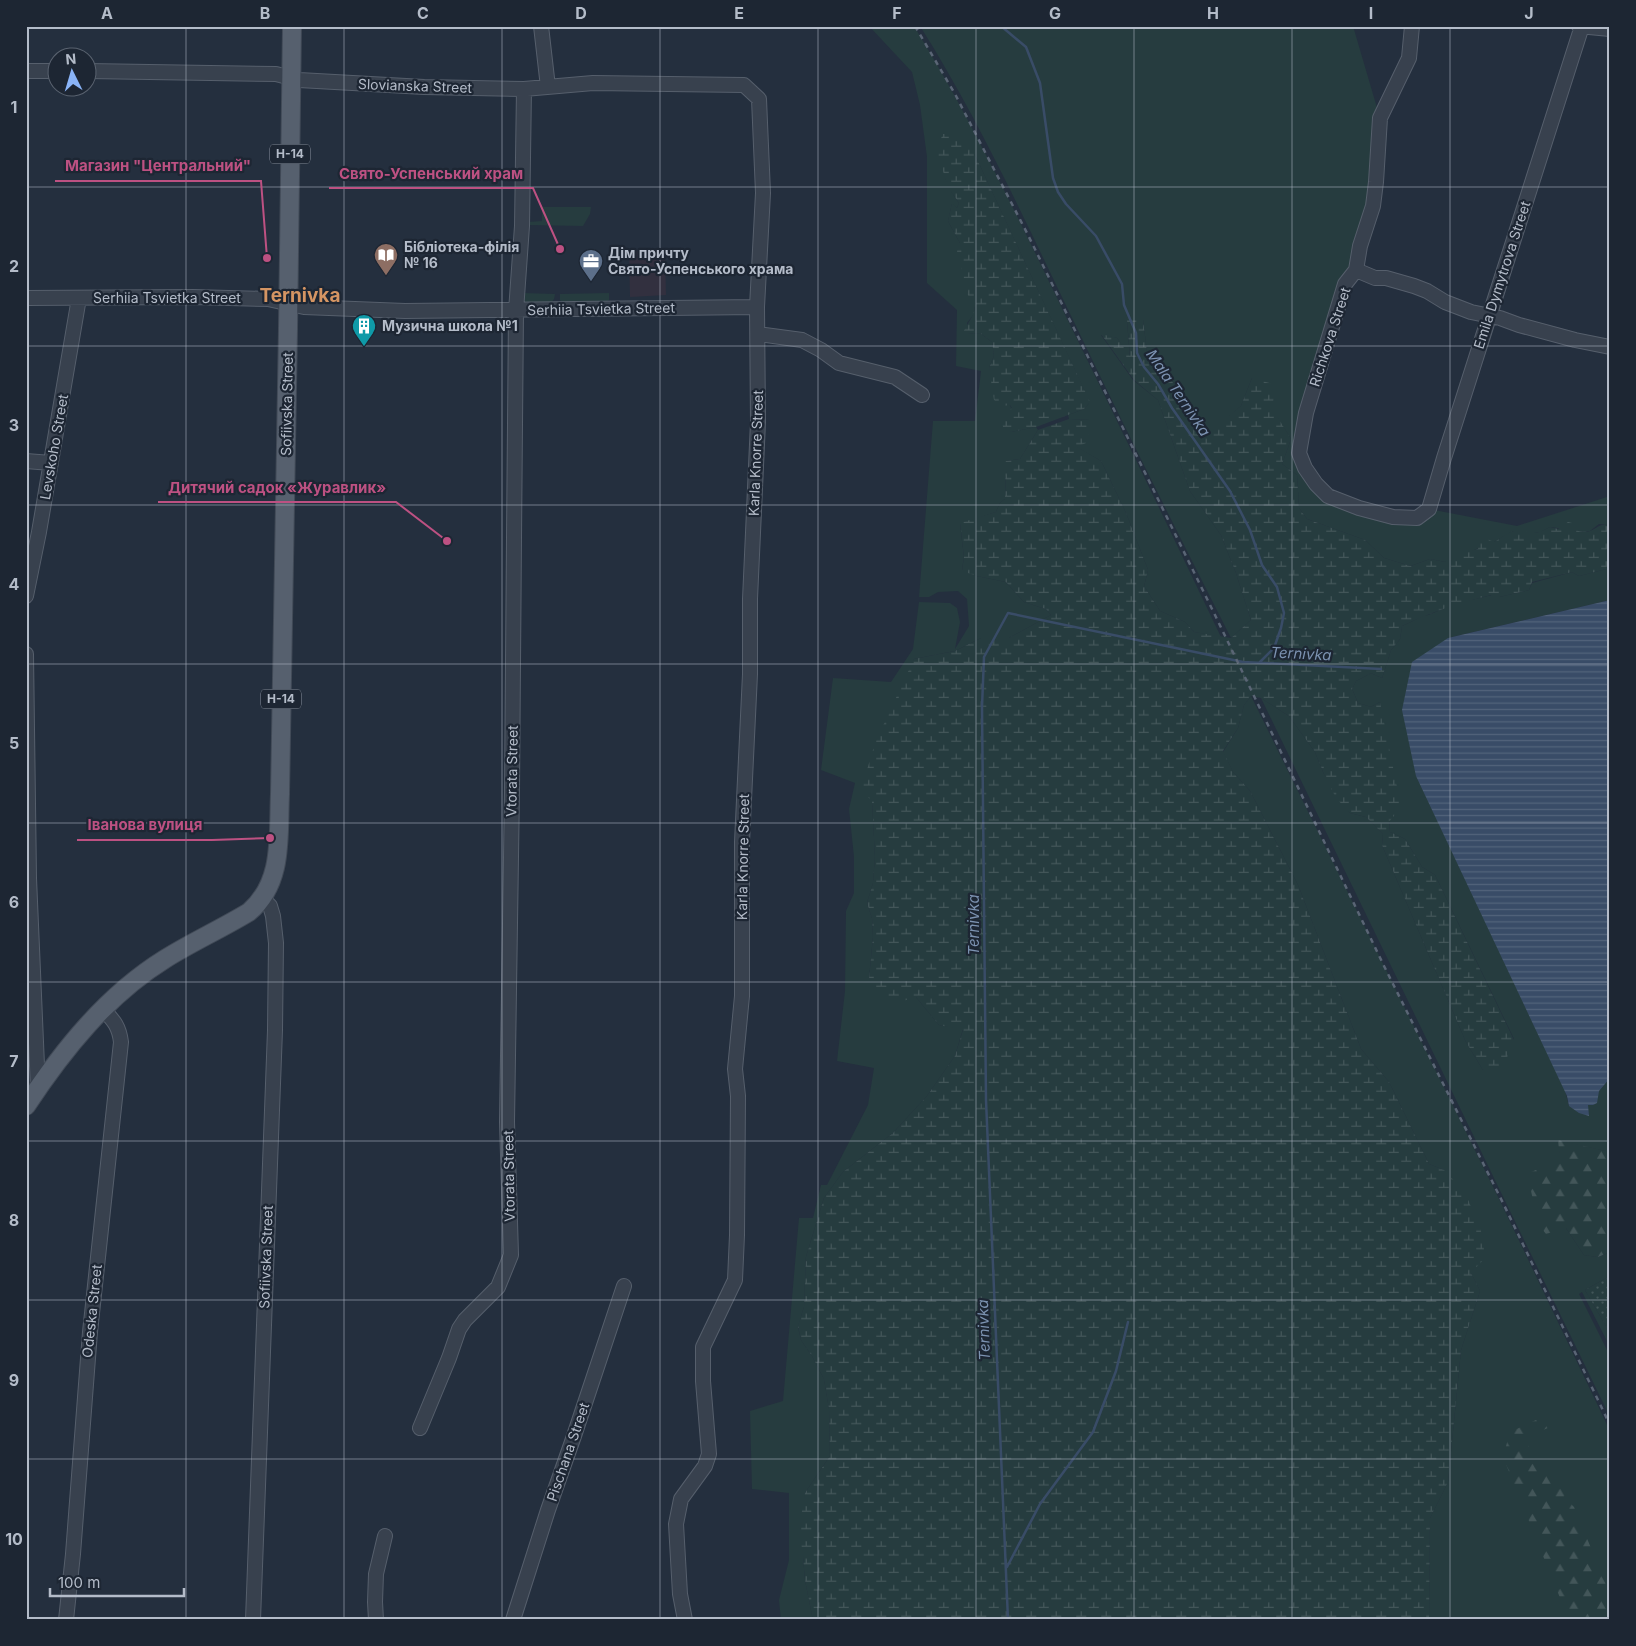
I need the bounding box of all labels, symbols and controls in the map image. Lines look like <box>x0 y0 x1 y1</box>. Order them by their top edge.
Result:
text: A <box>101 3 113 23</box>
text: B <box>260 3 270 23</box>
text: C <box>417 3 429 23</box>
text: D <box>575 3 587 23</box>
text: E <box>734 3 744 23</box>
text: F <box>892 3 902 23</box>
text: G <box>1049 3 1061 23</box>
text: H <box>1207 3 1219 23</box>
text: I <box>1369 3 1373 23</box>
text: J <box>1524 3 1534 23</box>
north arrow <box>48 48 98 98</box>
text: N <box>65 50 77 67</box>
street label: Slovianska Street <box>358 75 473 96</box>
text: 1 <box>11 97 17 117</box>
road number: Н-14 <box>270 144 310 164</box>
callout: Магазин "Центральний" <box>55 151 261 181</box>
text: Магазин "Центральний" <box>65 156 251 175</box>
callout: Свято-Успенський храм <box>329 158 533 188</box>
text: Свято-Успенський храм <box>339 164 523 183</box>
street label: Emila Dymytrova Street <box>1470 198 1534 351</box>
place label: Бібліотека-філія № 16 <box>404 238 519 271</box>
library icon: Бібліотека-філія № 16 <box>373 242 399 276</box>
place label: Дім причту Свято-Успенського храма <box>608 244 793 277</box>
office icon: Дім причту Свято-Успенського храма <box>578 248 604 282</box>
text: 2 <box>9 256 19 276</box>
district label: Ternivka <box>260 284 340 307</box>
street label: Richkova Street <box>1305 285 1354 389</box>
street label: Serhiia Tsvietka Street <box>93 289 241 306</box>
street label: Serhiia Tsvietka Street <box>527 299 675 318</box>
building icon: Музична школа №1 <box>351 313 377 347</box>
place label: Музична школа №1 <box>382 317 518 334</box>
water label: Mala Ternivka <box>1142 346 1215 440</box>
street label: Sofiivska Street <box>277 352 296 456</box>
street label: Karla Knorre Street <box>745 389 766 516</box>
street label: Levskoho Street <box>36 392 71 501</box>
text: 3 <box>9 415 19 435</box>
callout: Дитячий садок «Журавлик» <box>158 472 396 502</box>
text: Дитячий садок «Журавлик» <box>168 478 386 497</box>
text: 4 <box>9 574 20 594</box>
water label: Ternivka <box>1270 642 1332 665</box>
road number: Н-14 <box>261 690 301 709</box>
street label: Vtorata Street <box>502 725 521 817</box>
text: 5 <box>9 733 19 753</box>
street label: Karla Knorre Street <box>733 793 752 920</box>
callout: Іванова вулиця <box>77 810 212 840</box>
text: Іванова вулиця <box>88 815 202 834</box>
text: 6 <box>9 892 19 912</box>
water label: Ternivka <box>964 894 983 956</box>
text: 7 <box>9 1051 19 1071</box>
street label: Vtorata Street <box>499 1130 518 1222</box>
street label: Sofiivska Street <box>255 1205 276 1309</box>
text: 8 <box>9 1210 19 1230</box>
street label: Odeska Street <box>78 1263 105 1358</box>
water label: Ternivka <box>973 1299 994 1361</box>
text: 9 <box>9 1370 19 1390</box>
street label: Pischana Street <box>543 1400 593 1504</box>
text: 10 <box>5 1529 23 1549</box>
scale bar <box>50 1566 184 1598</box>
text: 100 m <box>58 1573 100 1592</box>

